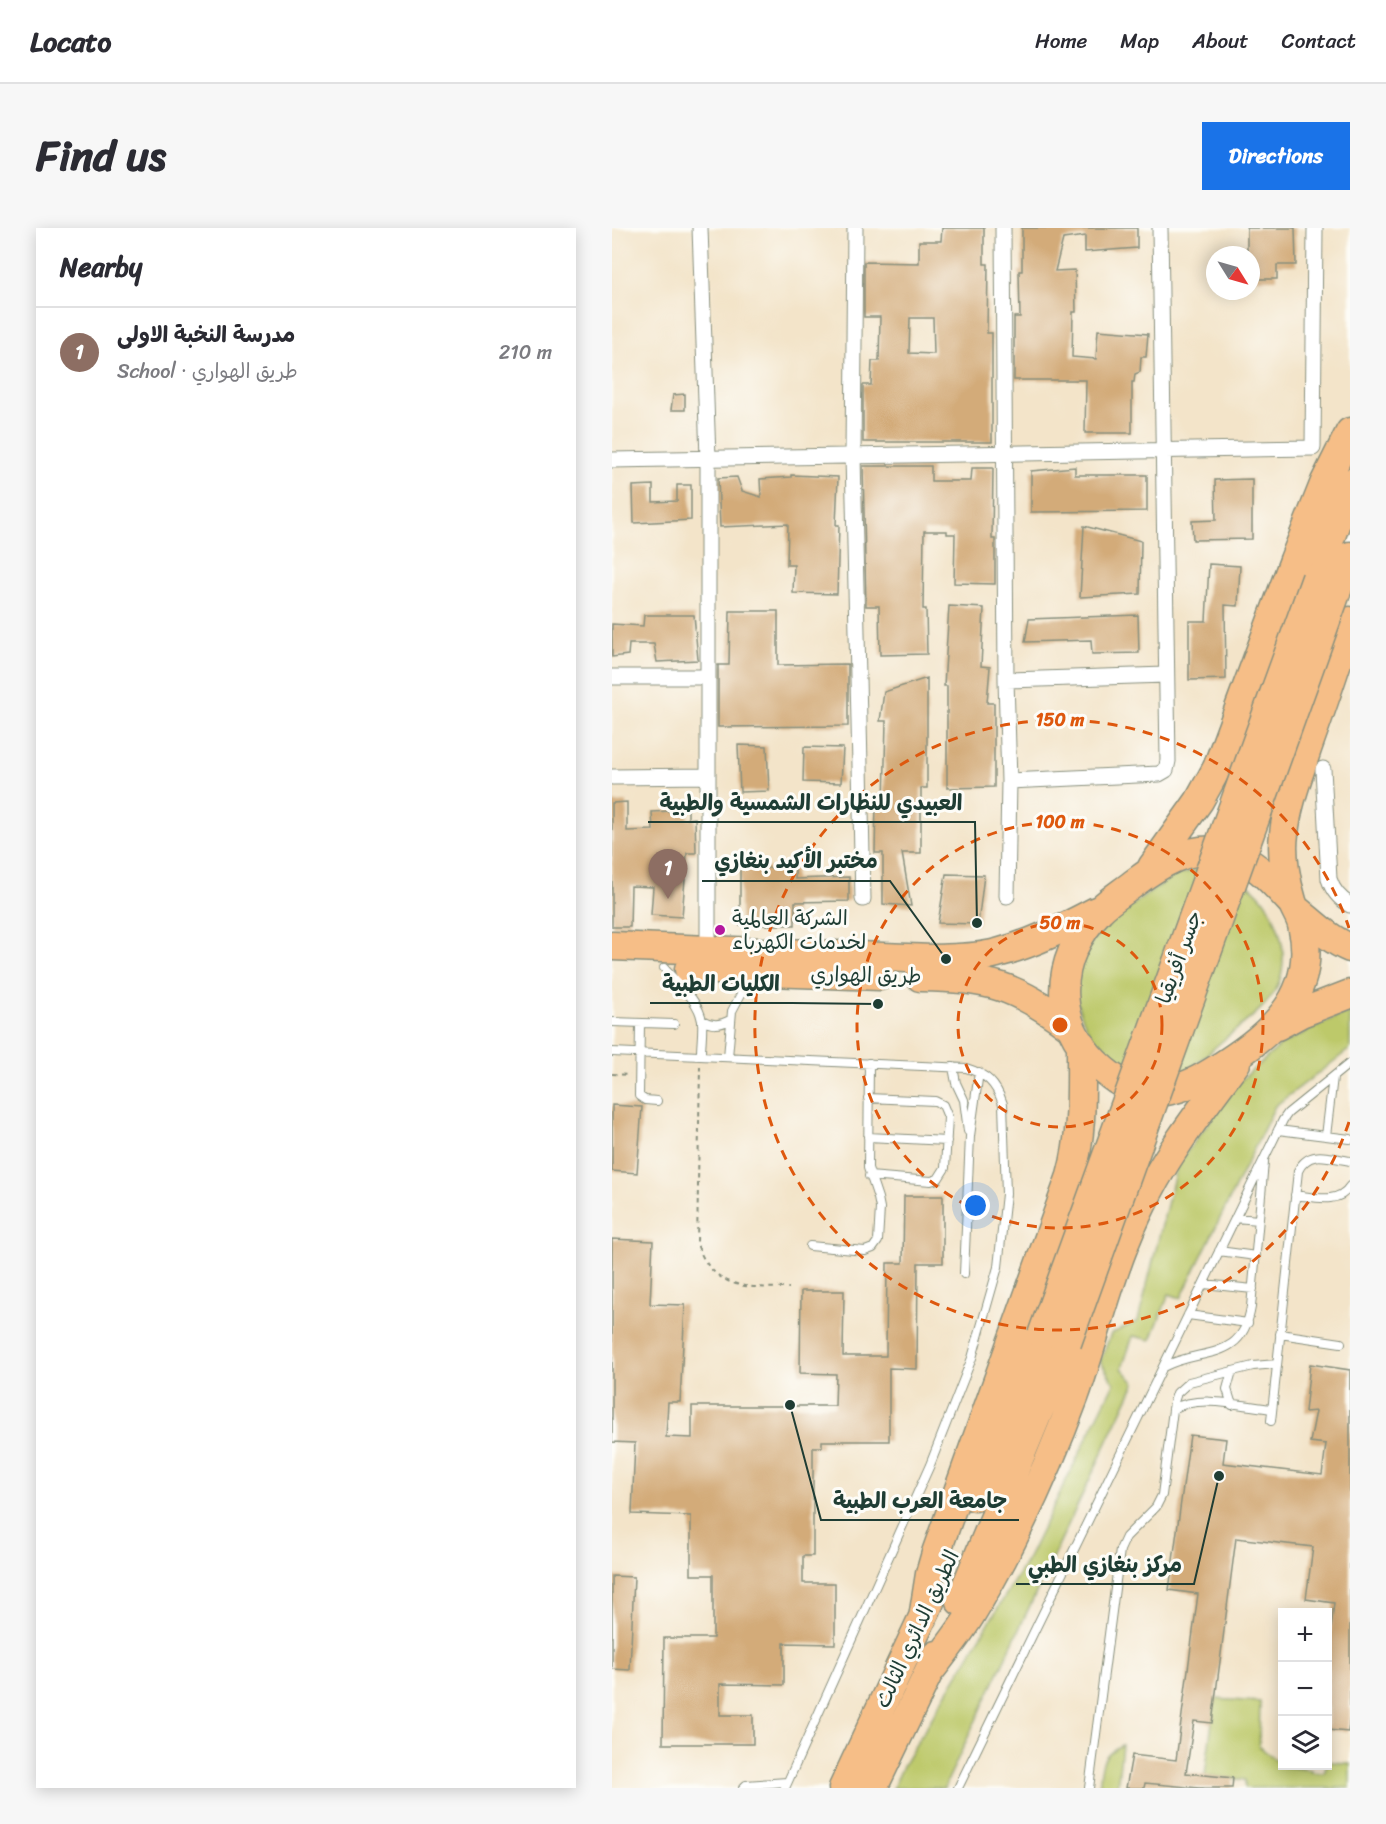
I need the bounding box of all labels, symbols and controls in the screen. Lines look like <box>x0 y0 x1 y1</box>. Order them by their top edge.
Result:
text: Locato <box>30 17 111 66</box>
text: Home <box>1035 22 1087 60</box>
text: Map <box>1120 22 1159 60</box>
text: About <box>1192 22 1249 60</box>
text: Contact <box>1282 22 1356 60</box>
text: Find us <box>36 119 166 193</box>
button: Directions <box>1202 122 1350 190</box>
text: Nearby <box>60 244 142 290</box>
north arrow <box>1206 246 1260 300</box>
text: مدرسة النخبة الاولى <box>117 315 295 354</box>
text: 1 <box>75 335 84 370</box>
text: 210 m <box>499 335 552 370</box>
text: School · طريق الهواري <box>117 354 298 389</box>
text: 150 m <box>1036 704 1084 736</box>
callout: العبيدي للنظارات الشمسية والطبية <box>648 782 975 822</box>
text: العبيدي للنظارات الشمسية والطبية <box>660 783 962 822</box>
text: 100 m <box>1036 806 1085 838</box>
callout: مختبر الأكيد بنغازي <box>702 841 890 881</box>
text: مختبر الأكيد بنغازي <box>714 841 878 880</box>
pin: 1 <box>648 850 688 899</box>
place label: الشركة العالمية لخدمات الكهرباء <box>732 899 866 961</box>
street label: جسر أفريقيا <box>1145 905 1213 1009</box>
text: 50 m <box>1040 907 1081 939</box>
marker: الشركة العالمية لخدمات الكهرباء <box>713 923 727 937</box>
street label: طريق الهواري <box>810 955 922 995</box>
callout: الكليات الطبية <box>650 963 792 1003</box>
text: الكليات الطبية <box>662 964 780 1003</box>
centre of rings <box>1050 1015 1070 1035</box>
your location <box>961 1191 990 1220</box>
callout: جامعة العرب الطبية <box>821 1480 1019 1520</box>
text: جامعة العرب الطبية <box>833 1481 1007 1520</box>
street label: الطريق الدائري الثالث <box>864 1543 970 1715</box>
callout: مركز بنغازي الطبي <box>1016 1544 1194 1584</box>
text: مركز بنغازي الطبي <box>1028 1545 1182 1584</box>
map controls <box>1278 1608 1332 1770</box>
button: + <box>1278 1608 1332 1662</box>
button: − <box>1278 1662 1332 1716</box>
button: layers <box>1278 1716 1332 1770</box>

